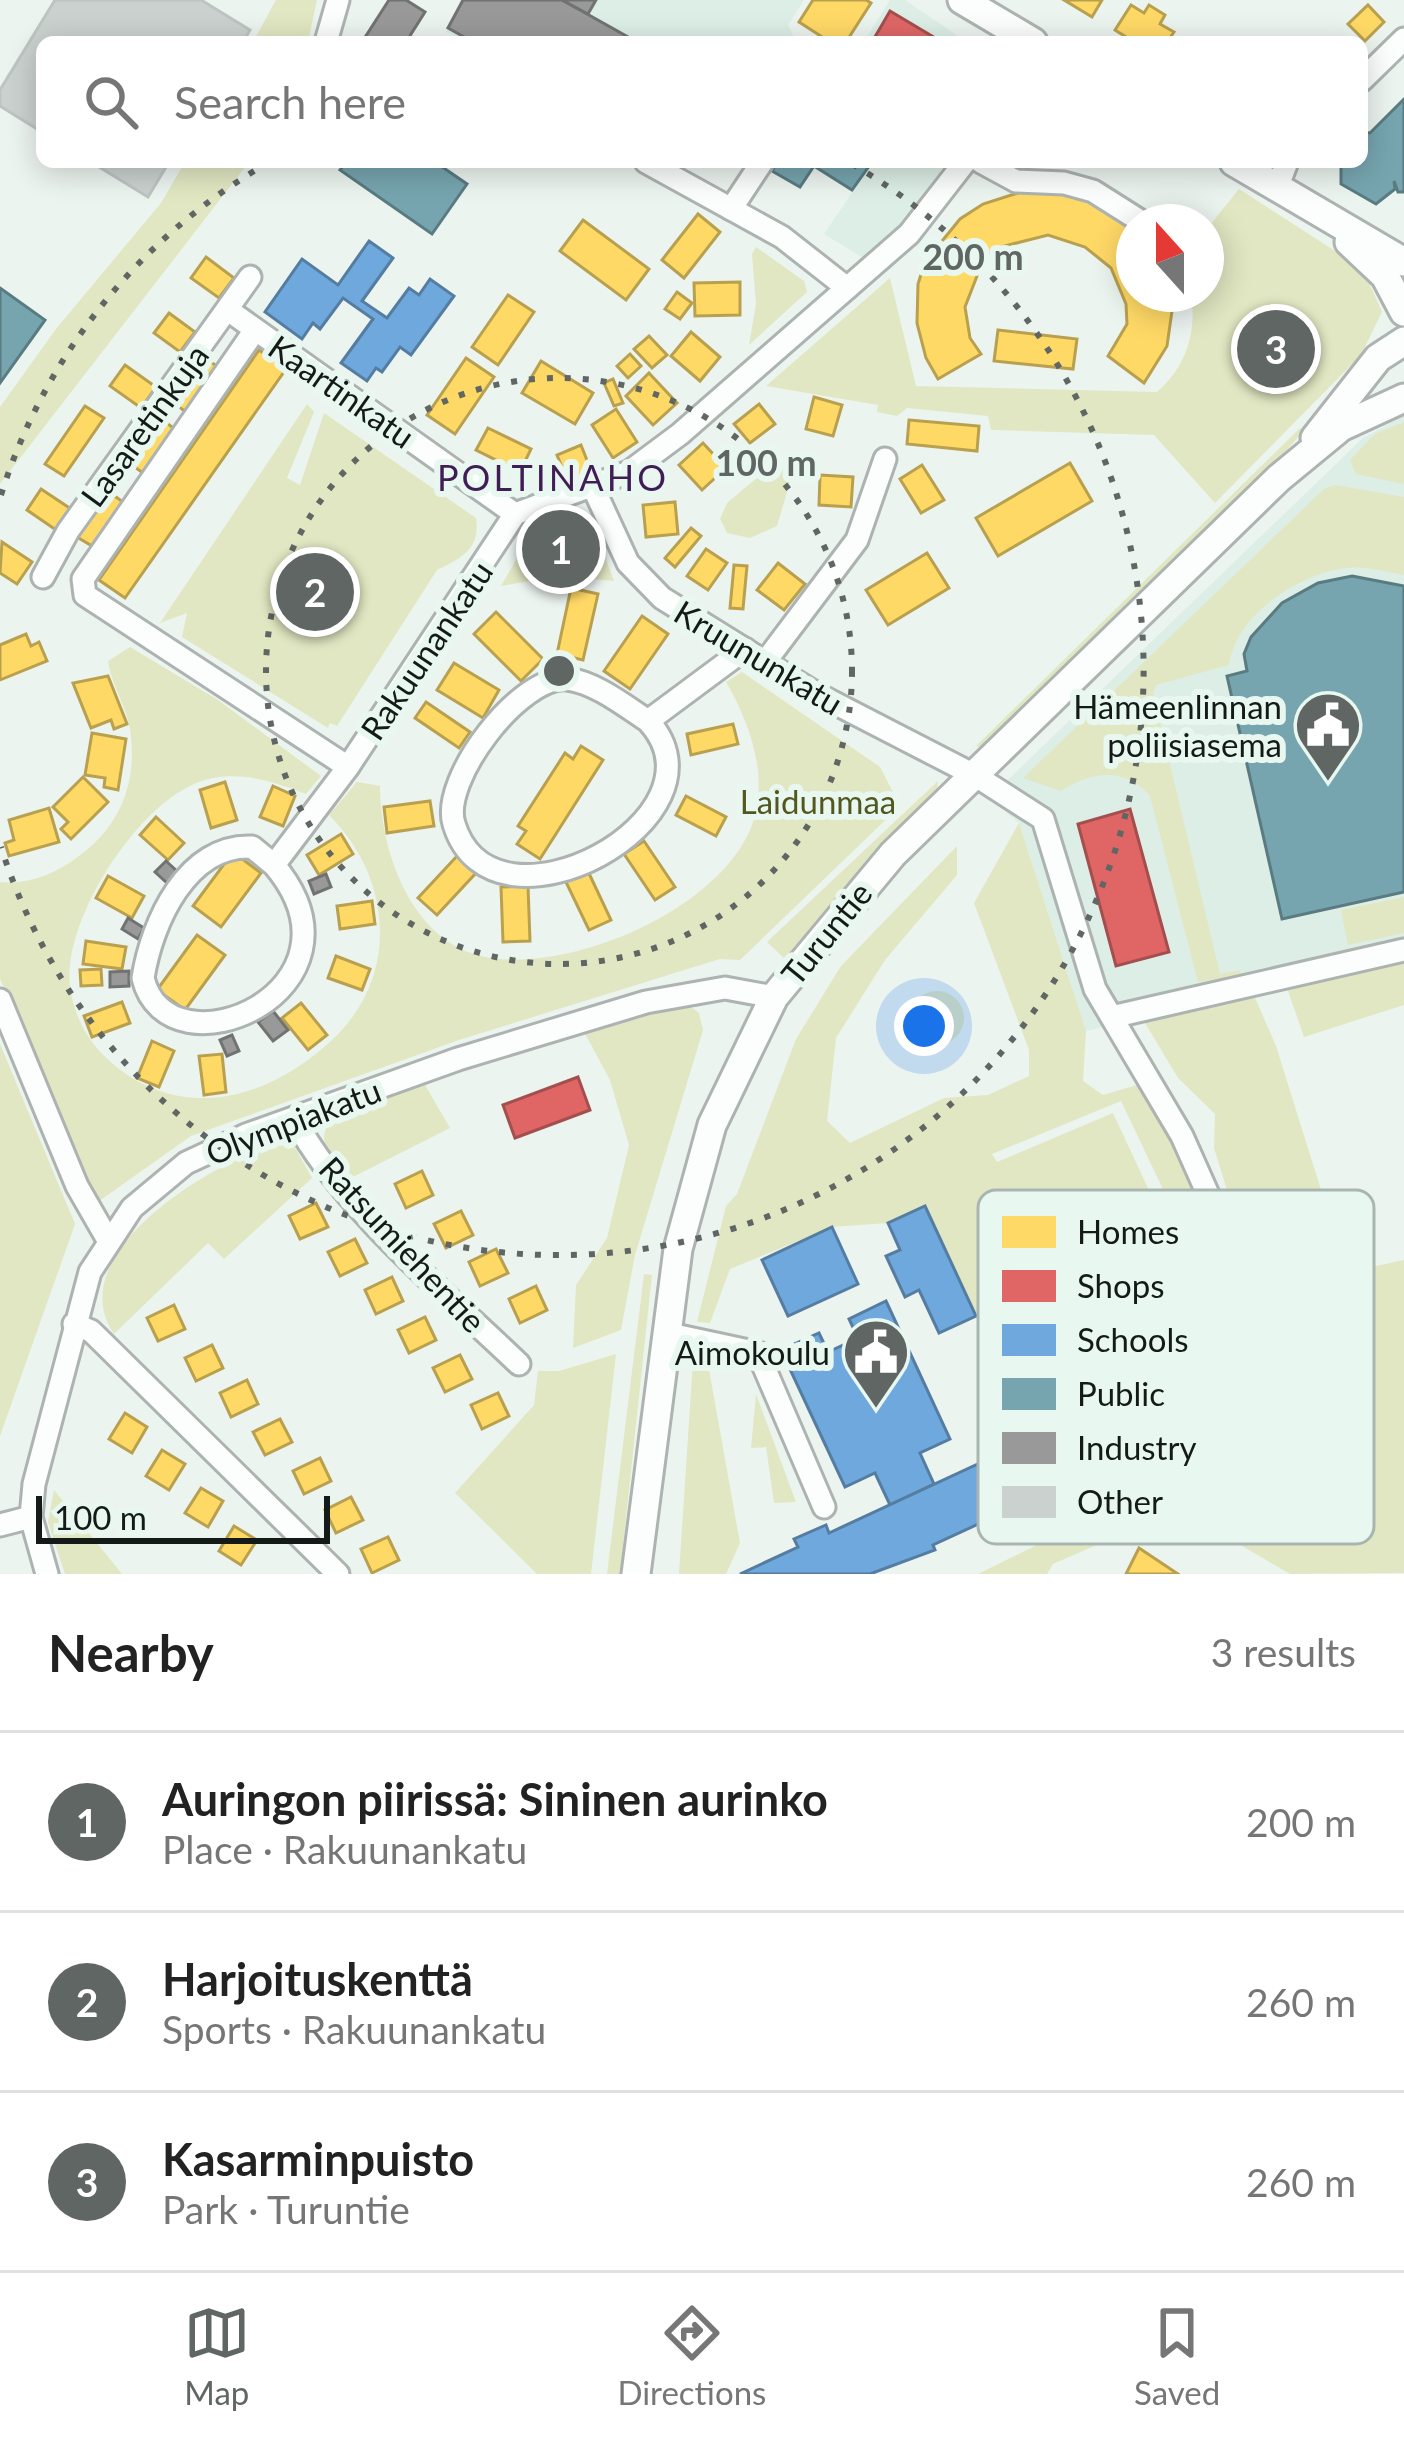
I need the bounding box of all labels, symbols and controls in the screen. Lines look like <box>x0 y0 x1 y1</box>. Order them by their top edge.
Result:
search box <box>36 36 1368 168</box>
icon: search <box>78 69 144 135</box>
text: Search here <box>174 75 406 129</box>
north arrow <box>1116 204 1224 312</box>
text: 200 m <box>922 234 1024 278</box>
pin: 3 <box>1237 304 1315 394</box>
street label: Kaartinkatu <box>262 326 422 456</box>
street label: Lasaretinkuja <box>72 336 216 514</box>
text: 100 m <box>715 440 817 484</box>
district label: POLTINAHO <box>437 455 669 499</box>
pin: 1 <box>522 504 600 594</box>
pin: 2 <box>276 547 354 637</box>
street label: Rakuunankatu <box>352 553 500 747</box>
street label: Kruununkatu <box>668 591 850 723</box>
centre of rings <box>538 650 580 692</box>
place label: Hämeenlinnan poliisiasema <box>1073 686 1282 764</box>
public building icon: Hämeenlinnan poliisiasema <box>1293 690 1363 784</box>
park label: Laidunmaa <box>740 781 896 821</box>
street label: Turuntie <box>772 873 880 993</box>
your location <box>894 996 954 1056</box>
street label: Olympiakatu <box>200 1069 386 1173</box>
street label: Ratsumiehentie <box>312 1148 494 1340</box>
legend <box>978 1190 1374 1544</box>
text: Homes <box>1077 1211 1179 1251</box>
text: Shops <box>1077 1265 1165 1305</box>
public building icon: Aimokoulu <box>841 1317 911 1411</box>
text: Schools <box>1077 1319 1188 1359</box>
place label: Aimokoulu <box>675 1332 830 1372</box>
text: Public <box>1077 1373 1165 1413</box>
text: Industry <box>1077 1427 1196 1467</box>
text: Other <box>1077 1481 1163 1521</box>
scale bar <box>36 1490 330 1543</box>
text: 100 m <box>54 1497 147 1537</box>
text: Nearby <box>48 1622 214 1683</box>
text: 3 results <box>1211 1629 1356 1675</box>
text: Auringon piirissä: Sininen aurinko <box>162 1772 828 1826</box>
text: 1 <box>76 1799 98 1845</box>
text: 200 m <box>1246 1799 1356 1845</box>
text: Place · Rakuunankatu <box>162 1826 527 1872</box>
text: Harjoituskenttä <box>162 1952 473 2006</box>
text: 2 <box>76 1979 98 2025</box>
text: 260 m <box>1246 1979 1356 2025</box>
text: Sports · Rakuunankatu <box>162 2006 546 2052</box>
text: Kasarminpuisto <box>162 2132 474 2186</box>
text: 3 <box>76 2159 98 2205</box>
text: 260 m <box>1246 2159 1356 2205</box>
text: Park · Turuntie <box>162 2186 410 2232</box>
tab: Map <box>184 2300 250 2412</box>
tab: Directions <box>617 2300 766 2412</box>
tab: Saved <box>1134 2300 1220 2412</box>

